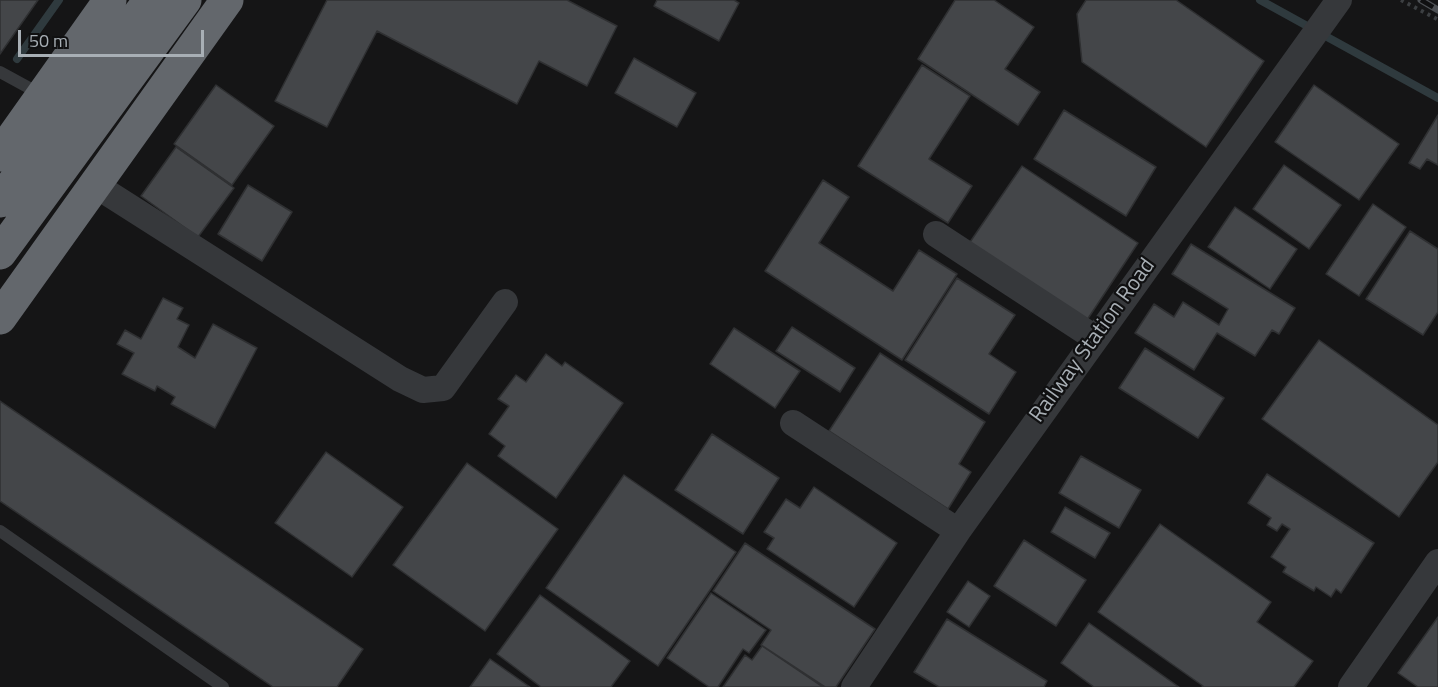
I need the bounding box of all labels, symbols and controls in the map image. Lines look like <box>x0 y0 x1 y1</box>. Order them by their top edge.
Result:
scale bar <box>21 18 207 56</box>
text: 50 m <box>29 27 68 54</box>
street label: Railway Station Road <box>1025 254 1161 428</box>

